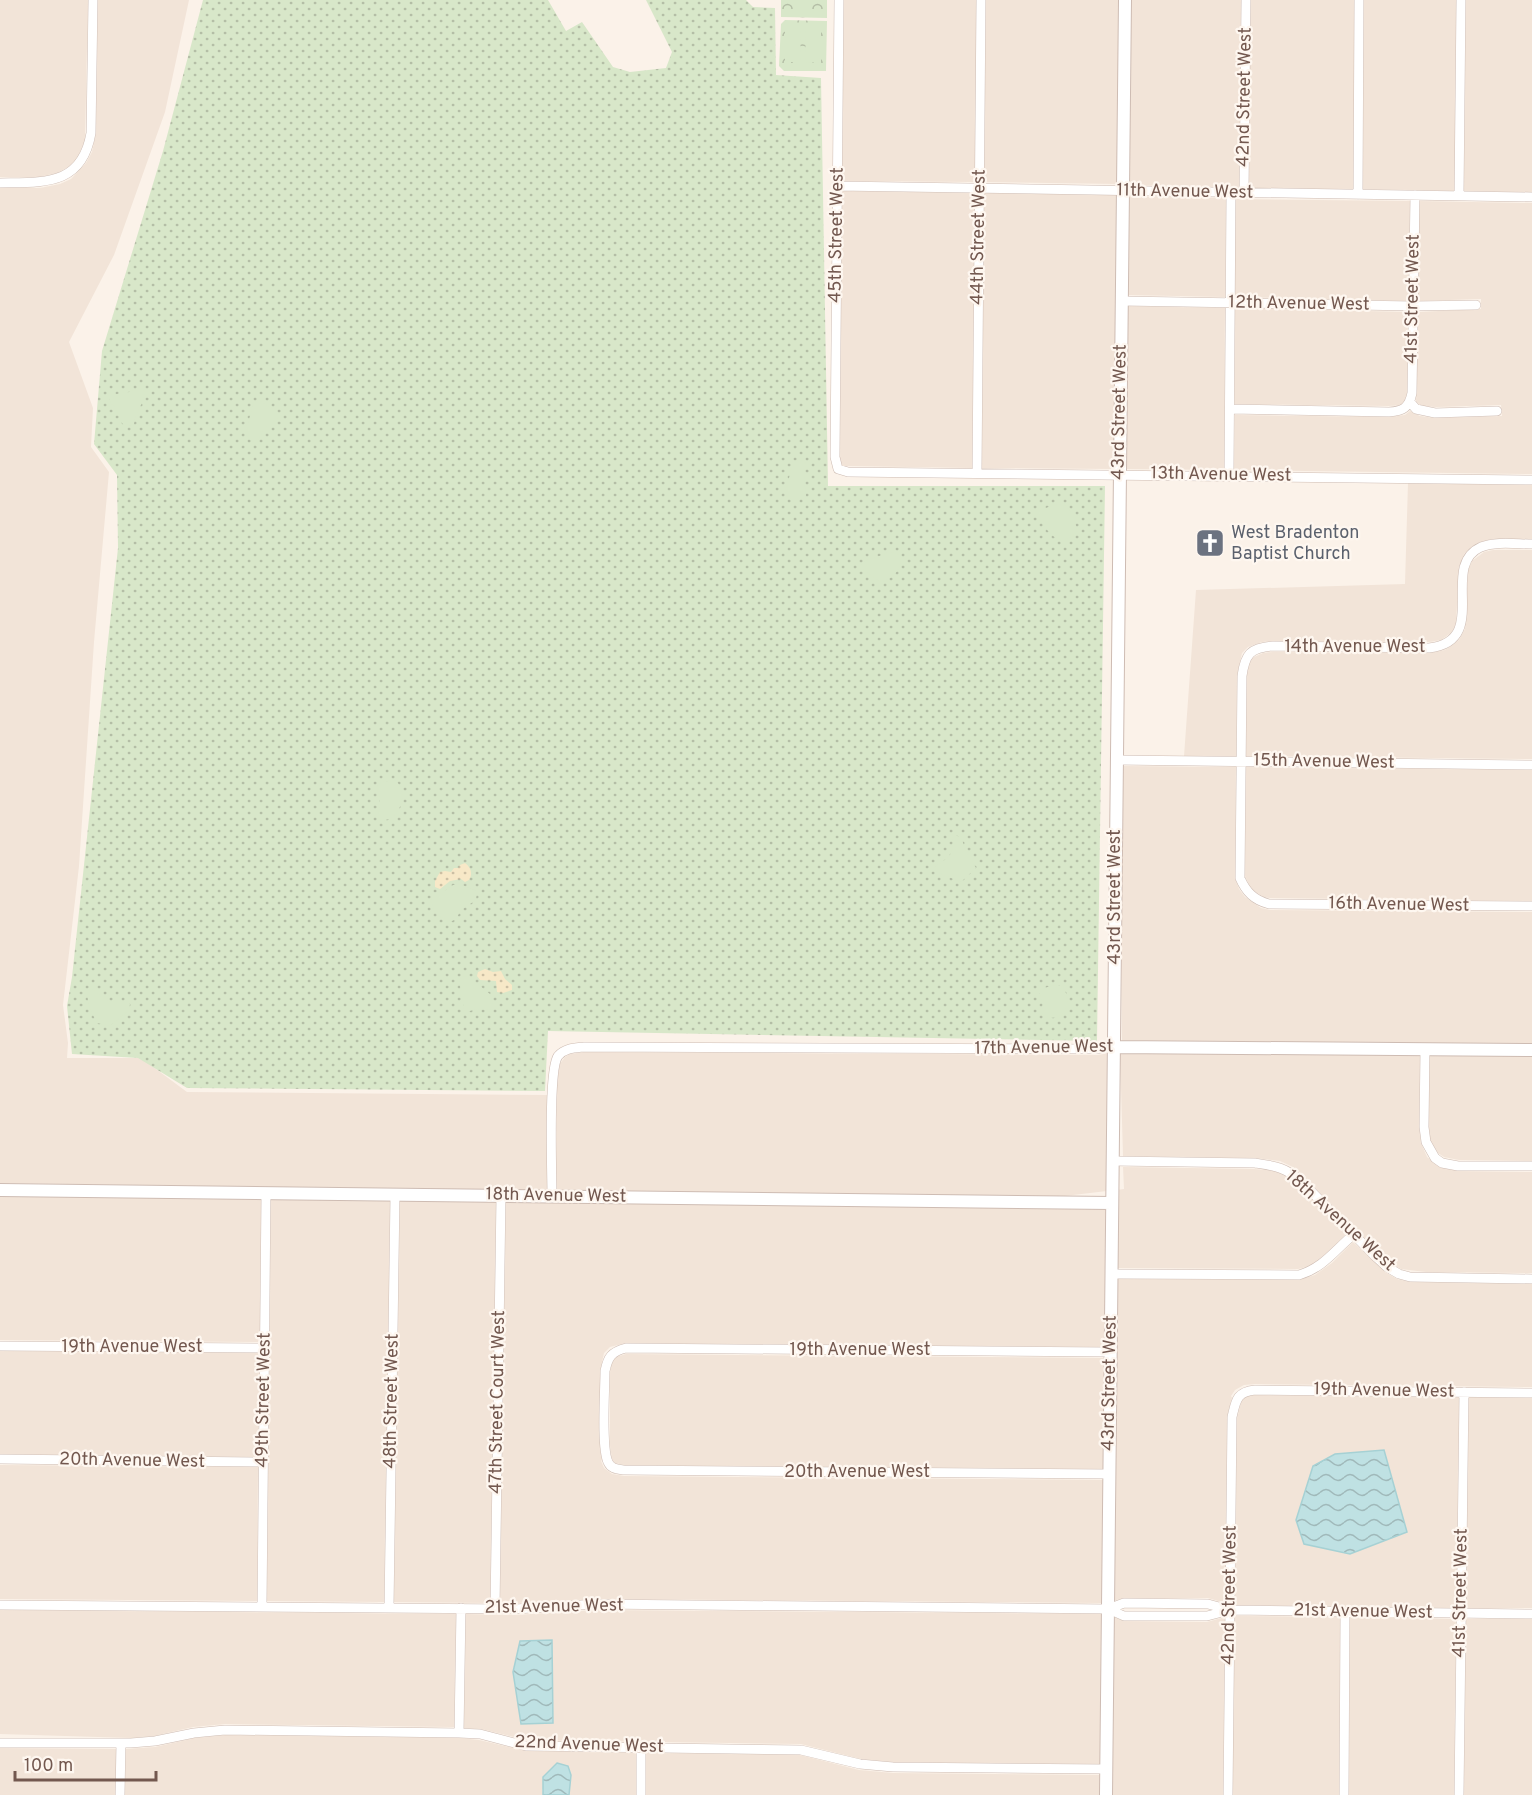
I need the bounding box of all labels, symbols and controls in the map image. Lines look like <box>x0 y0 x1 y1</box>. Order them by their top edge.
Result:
street label: 42nd Street West <box>1232 27 1258 167</box>
street label: 45th Street West <box>824 167 850 303</box>
street label: 44th Street West <box>966 169 992 305</box>
street label: 11th Avenue West <box>1116 179 1254 205</box>
street label: 41st Street West <box>1400 234 1426 364</box>
street label: 12th Avenue West <box>1228 291 1370 317</box>
street label: 43rd Street West <box>1107 344 1133 480</box>
street label: 13th Avenue West <box>1150 462 1292 488</box>
place label: West Bradenton Baptist Church <box>1231 522 1359 566</box>
church icon: West Bradenton Baptist Church <box>1194 527 1226 559</box>
street label: 14th Avenue West <box>1285 636 1426 659</box>
street label: 15th Avenue West <box>1253 749 1395 775</box>
street label: 43rd Street West <box>1104 829 1127 965</box>
street label: 16th Avenue West <box>1328 892 1470 918</box>
street label: 17th Avenue West <box>974 1035 1114 1061</box>
street label: 18th Avenue West <box>1280 1165 1400 1277</box>
street label: 18th Avenue West <box>485 1183 627 1209</box>
street label: 47th Street Court West <box>485 1310 511 1494</box>
street label: 43rd Street West <box>1097 1315 1123 1451</box>
street label: 49th Street West <box>251 1332 277 1468</box>
street label: 48th Street West <box>379 1333 405 1469</box>
street label: 19th Avenue West <box>62 1336 202 1359</box>
street label: 19th Avenue West <box>790 1339 930 1362</box>
street label: 19th Avenue West <box>1313 1378 1455 1404</box>
street label: 20th Avenue West <box>59 1448 205 1474</box>
street label: 20th Avenue West <box>784 1461 930 1484</box>
street label: 42nd Street West <box>1217 1525 1243 1665</box>
street label: 41st Street West <box>1448 1528 1474 1658</box>
street label: 21st Avenue West <box>484 1594 624 1620</box>
street label: 21st Avenue West <box>1293 1599 1433 1625</box>
street label: 22nd Avenue West <box>514 1731 664 1759</box>
scale bar <box>15 1744 156 1782</box>
text: 100 m <box>24 1755 73 1778</box>

